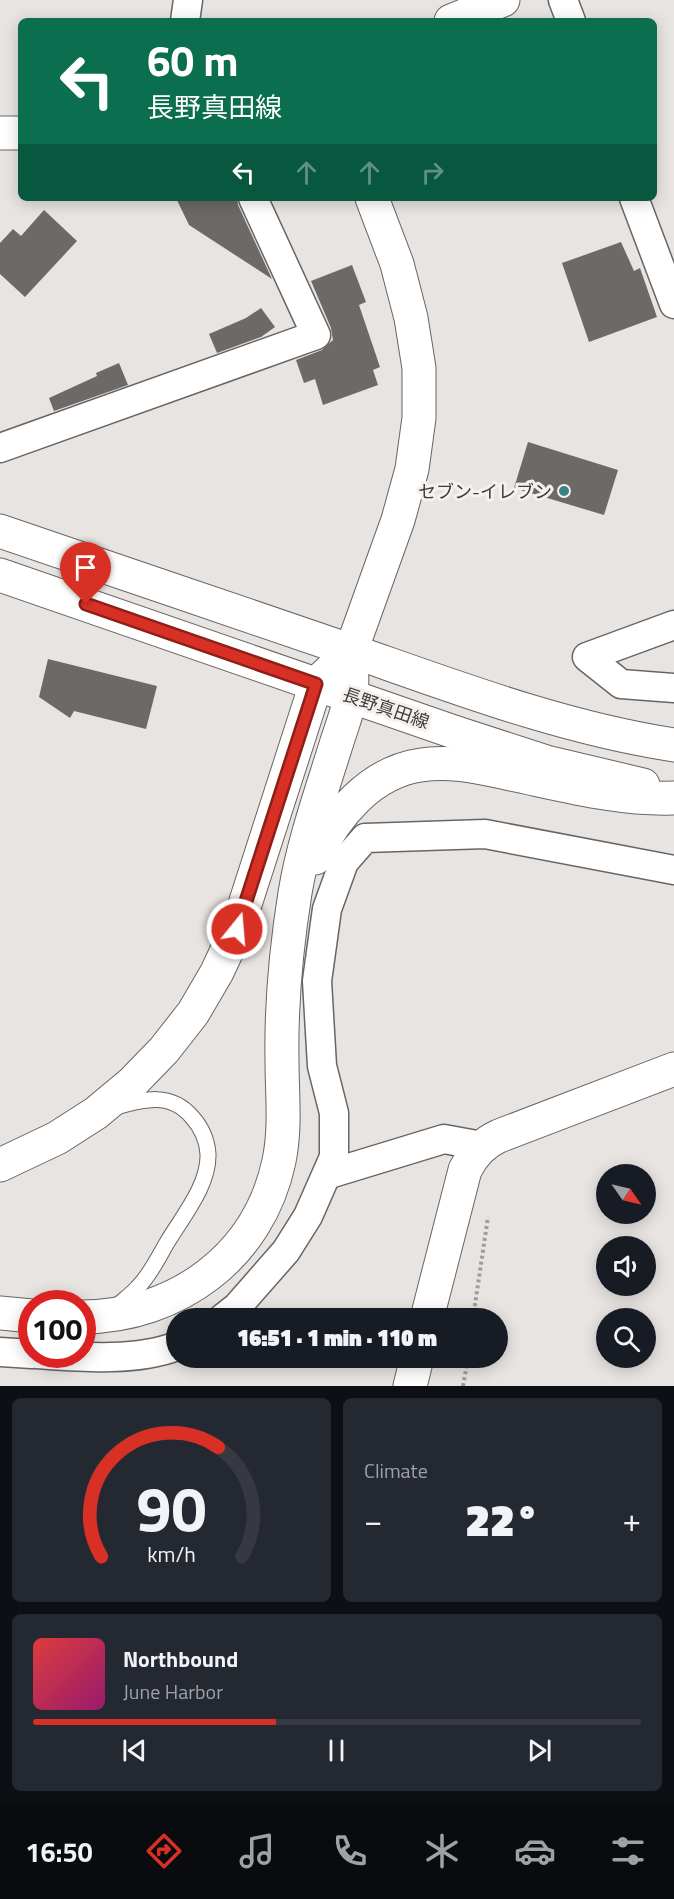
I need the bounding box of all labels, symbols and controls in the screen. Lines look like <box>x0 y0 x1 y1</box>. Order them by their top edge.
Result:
text: 60 m <box>147 28 239 92</box>
icon: left <box>48 42 126 120</box>
text: 長野真田線 <box>147 86 282 127</box>
icon: left <box>227 156 260 189</box>
icon: ahead <box>290 156 323 189</box>
icon: ahead <box>353 156 386 189</box>
icon: right <box>416 156 449 189</box>
place label: セブン-イレブン <box>418 478 552 505</box>
marker: セブン-イレブン <box>557 484 571 498</box>
pin <box>60 542 111 604</box>
icon: arrive <box>69 551 102 584</box>
street label: 長野真田線 <box>339 681 433 735</box>
position arrow <box>205 897 269 961</box>
north arrow <box>596 1164 656 1224</box>
map controls <box>596 1164 656 1368</box>
button: sound <box>596 1236 656 1296</box>
speed limit sign: 100 <box>18 1290 96 1368</box>
button: search <box>596 1308 656 1368</box>
text: 16:51 · 1 min · 110 m <box>237 1321 437 1355</box>
text: Climate <box>364 1455 428 1486</box>
text: 90 <box>137 1460 206 1555</box>
text: 22° <box>465 1485 540 1553</box>
text: − <box>364 1495 382 1545</box>
text: + <box>623 1495 641 1545</box>
text: km/h <box>147 1538 196 1570</box>
text: Northbound <box>123 1642 238 1676</box>
text: June Harbor <box>123 1676 223 1707</box>
icon: previous <box>118 1734 151 1767</box>
icon: pause <box>320 1734 353 1767</box>
icon: next <box>523 1734 556 1767</box>
icon: directions <box>143 1830 185 1872</box>
icon: music <box>236 1830 278 1872</box>
icon: phone <box>329 1830 371 1872</box>
icon: climate <box>421 1830 463 1872</box>
icon: car <box>514 1830 556 1872</box>
icon: filters <box>607 1830 649 1872</box>
text: 16:50 <box>25 1831 93 1872</box>

